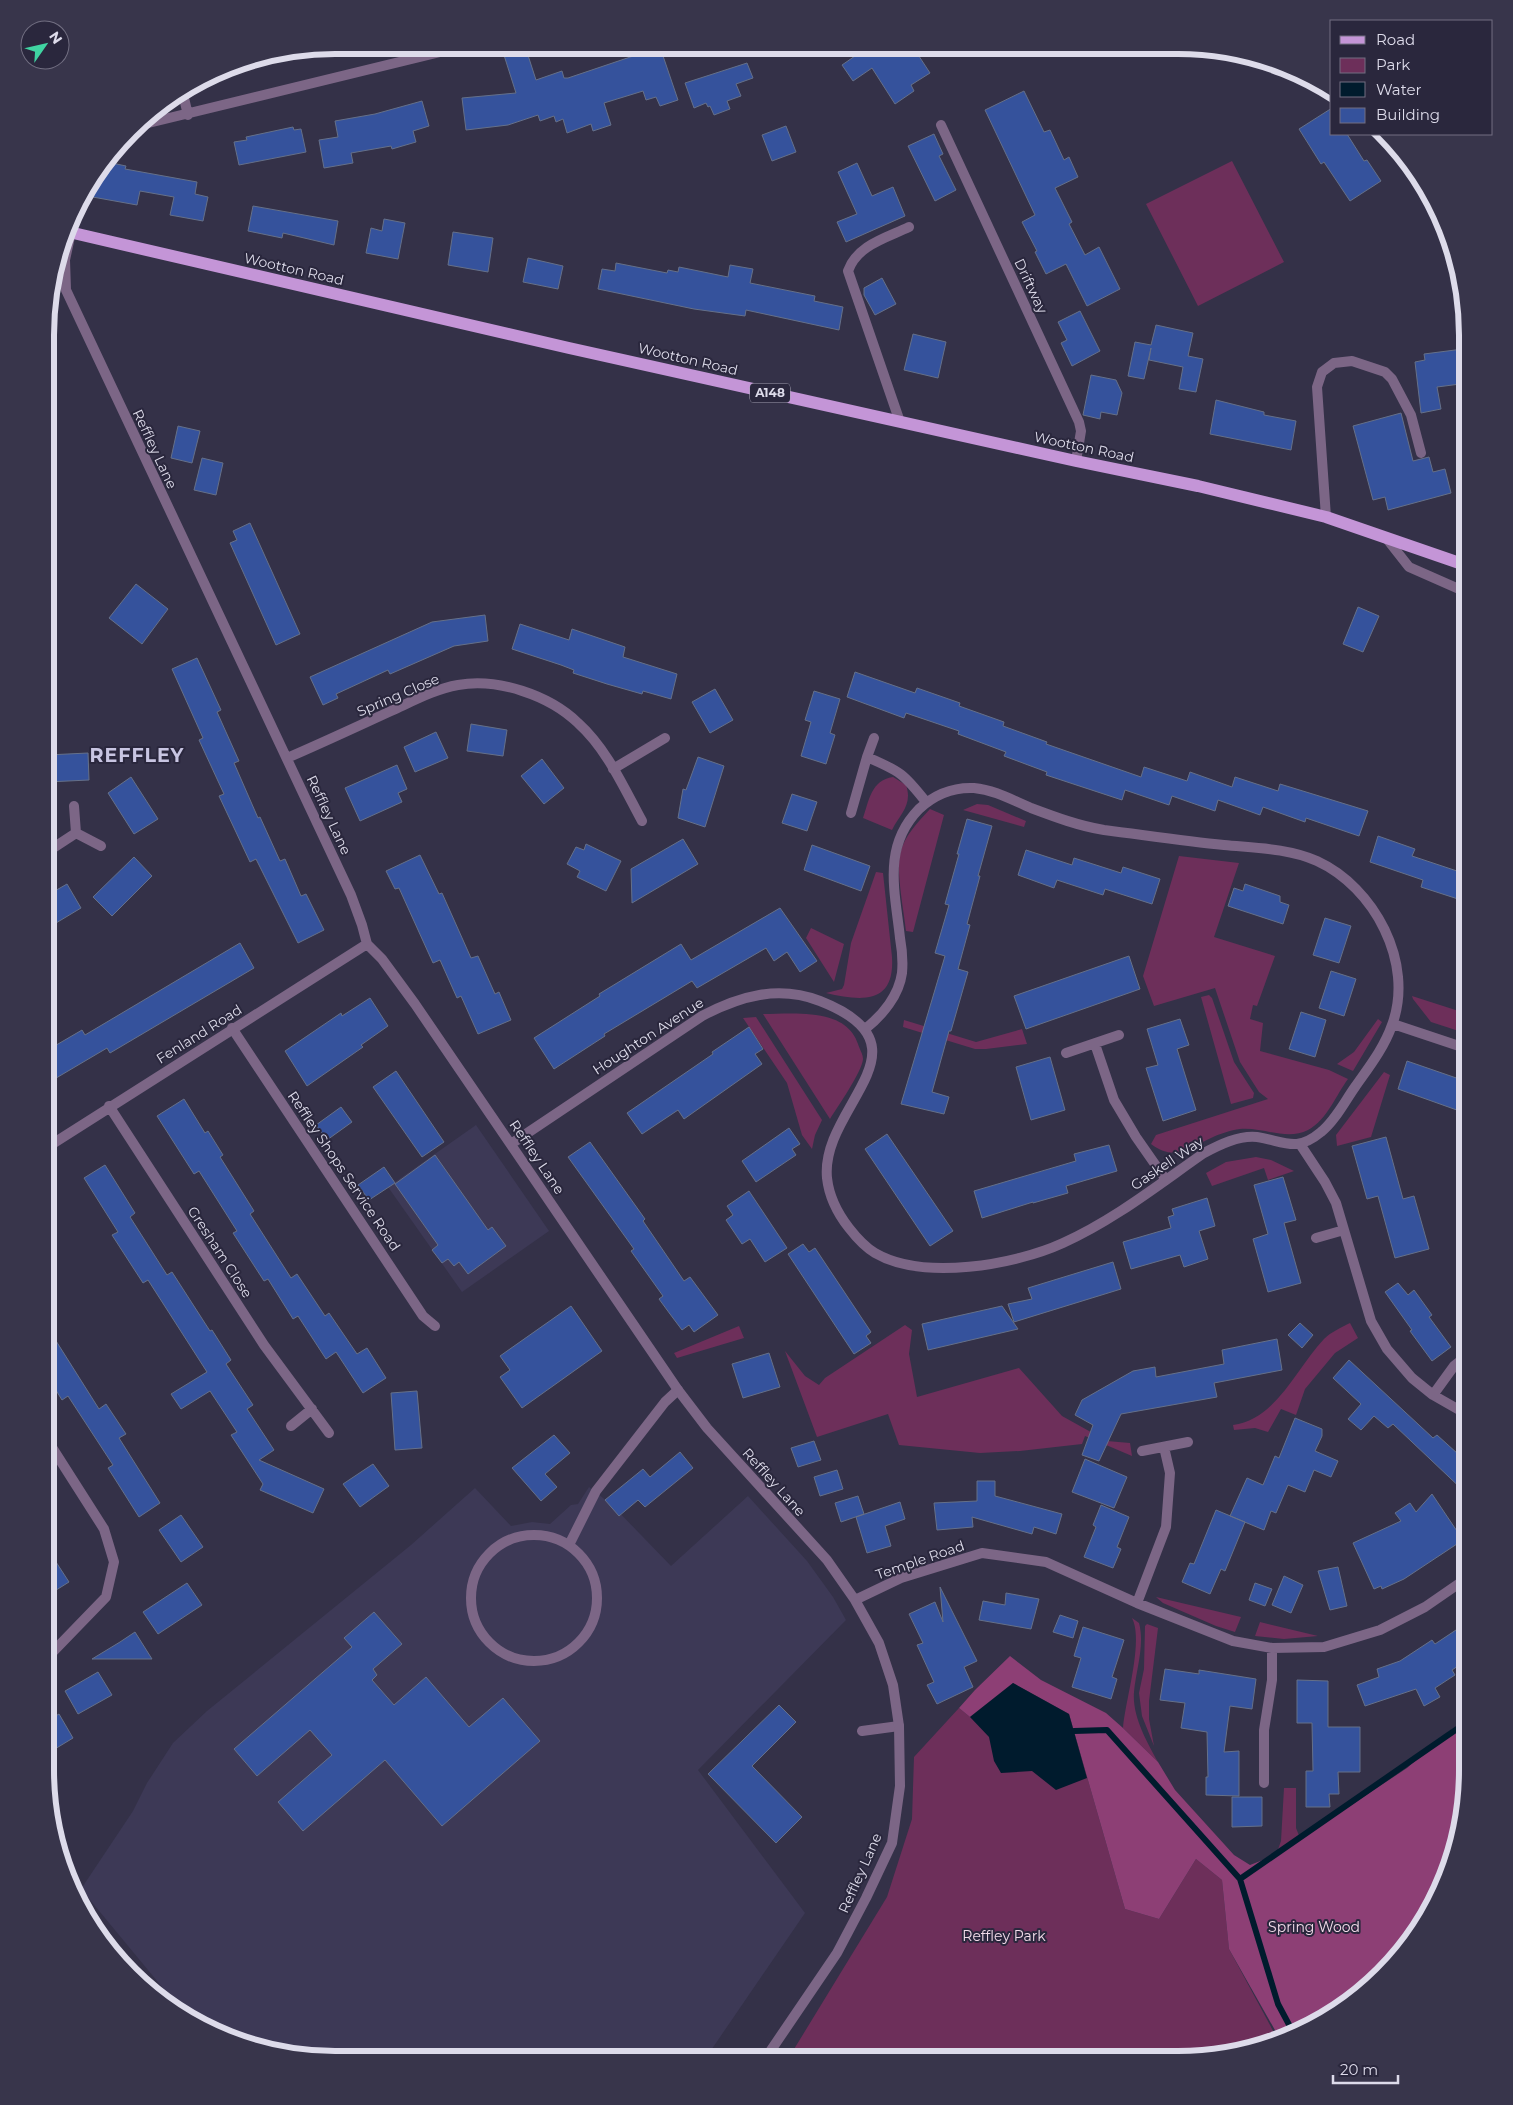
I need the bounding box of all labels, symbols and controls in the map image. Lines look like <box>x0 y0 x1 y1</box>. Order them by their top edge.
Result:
north arrow <box>20 20 70 70</box>
legend <box>1330 20 1493 135</box>
text: N <box>45 28 66 47</box>
text: Road <box>1376 30 1415 49</box>
text: Park <box>1376 55 1410 74</box>
text: Water <box>1376 80 1422 99</box>
text: Building <box>1376 105 1440 124</box>
street label: Wootton Road <box>242 249 346 289</box>
street label: Driftway <box>1010 256 1052 317</box>
street label: Wootton Road <box>636 339 740 379</box>
road number: A148 <box>750 383 790 402</box>
street label: Reffley Lane <box>129 406 181 492</box>
street label: Wootton Road <box>1032 428 1136 466</box>
street label: Spring Close <box>354 670 442 720</box>
district label: REFFLEY <box>90 744 185 767</box>
street label: Reffley Lane <box>303 772 355 858</box>
street label: Houghton Avenue <box>589 993 707 1079</box>
street label: Fenland Road <box>153 1000 245 1068</box>
street label: Reffley Shops Service Road <box>284 1088 404 1254</box>
street label: Reffley Lane <box>506 1116 568 1198</box>
street label: Gaskell Way <box>1127 1132 1207 1194</box>
street label: Gresham Close <box>184 1203 256 1301</box>
street label: Reffley Lane <box>739 1444 809 1520</box>
street label: Temple Road <box>873 1536 967 1584</box>
street label: Reffley Lane <box>834 1830 886 1916</box>
park label: Spring Wood <box>1268 1918 1360 1936</box>
park label: Reffley Park <box>962 1927 1046 1945</box>
scale bar <box>1333 2052 1398 2084</box>
text: 20 m <box>1340 2060 1378 2079</box>

